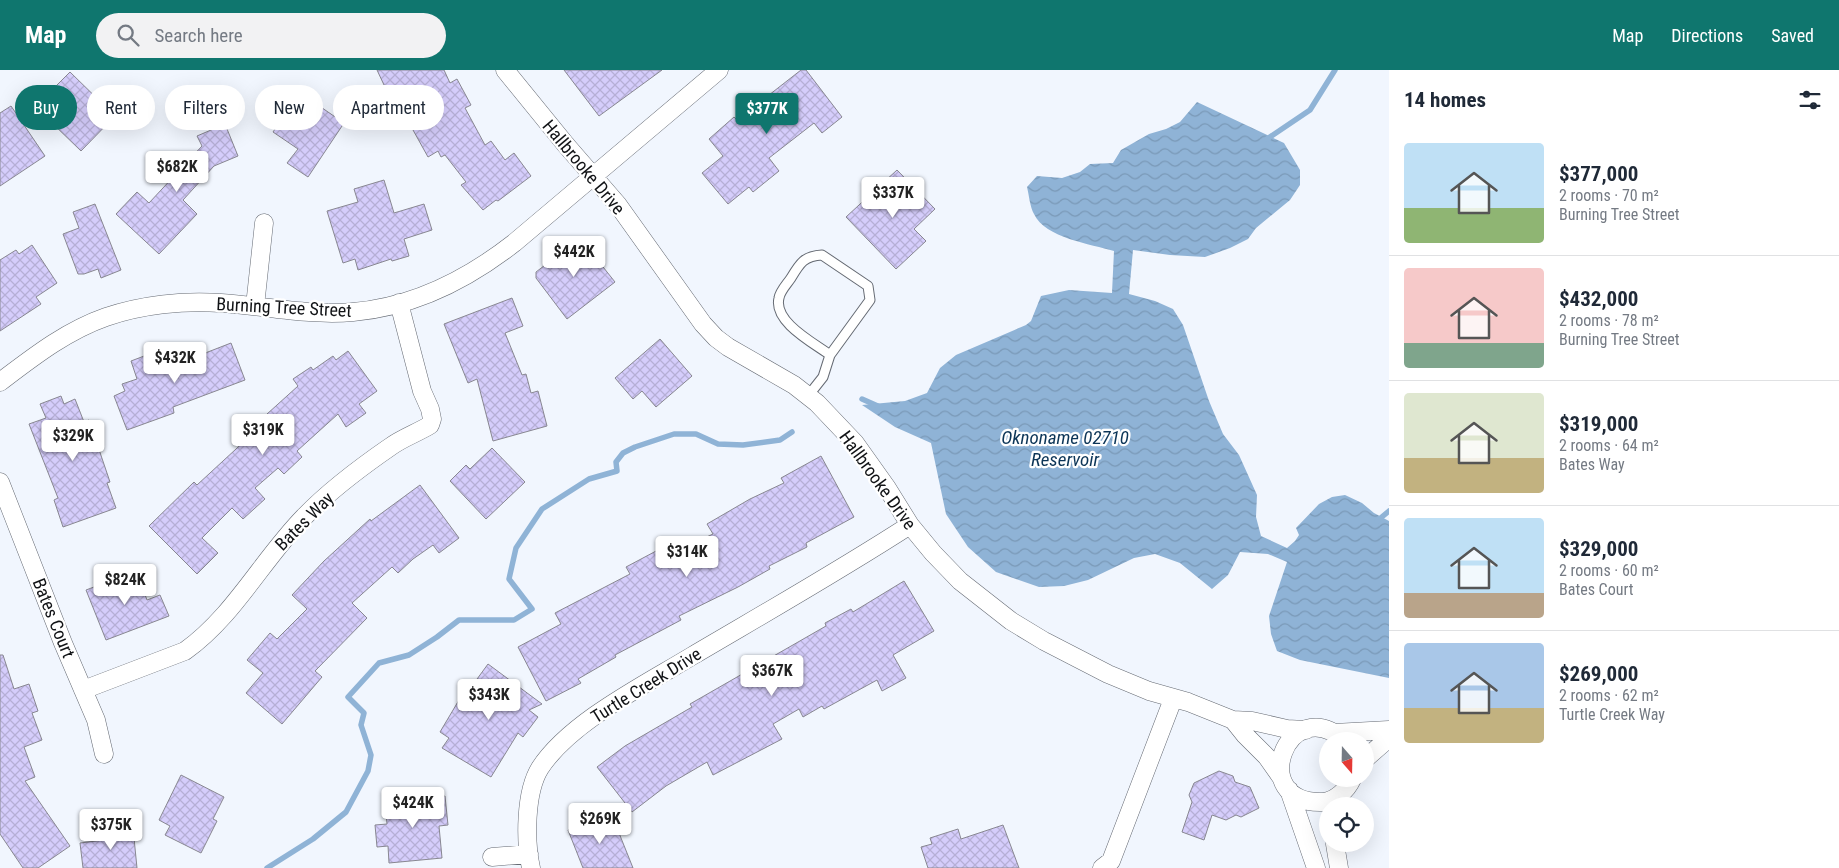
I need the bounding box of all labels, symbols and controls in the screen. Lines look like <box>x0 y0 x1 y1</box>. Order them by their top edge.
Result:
search box <box>96 13 446 58</box>
text: Map <box>25 21 66 49</box>
icon: search <box>114 21 142 49</box>
text: Search here <box>154 24 243 47</box>
text: Map <box>1612 25 1643 46</box>
text: Directions <box>1671 25 1743 46</box>
text: Saved <box>1771 25 1814 46</box>
chip: Buy <box>15 85 77 130</box>
chip: Rent <box>87 85 155 130</box>
chip: Filters <box>165 85 245 130</box>
chip: New <box>255 85 323 130</box>
chip: Apartment <box>333 85 444 130</box>
icon: filters <box>1796 86 1824 114</box>
text: 14 homes <box>1404 88 1486 112</box>
pin: $377K <box>732 92 802 135</box>
text: $377K <box>746 99 788 118</box>
street label: Hallbrooke Drive <box>538 116 630 218</box>
pin: $682K <box>142 150 212 193</box>
text: $682K <box>156 157 198 176</box>
text: $377,000 <box>1559 162 1638 186</box>
icon: home <box>1444 163 1504 223</box>
pin: $337K <box>858 176 928 219</box>
text: $337K <box>872 183 914 202</box>
text: 2 rooms · 70 m² <box>1559 186 1659 205</box>
text: Burning Tree Street <box>1559 205 1679 224</box>
pin: $442K <box>539 236 609 278</box>
text: $442K <box>553 242 595 261</box>
text: $432,000 <box>1559 287 1638 311</box>
icon: home <box>1444 288 1504 348</box>
street label: Burning Tree Street <box>216 293 352 321</box>
text: 2 rooms · 78 m² <box>1559 311 1659 330</box>
text: Burning Tree Street <box>1559 330 1679 349</box>
pin: $432K <box>140 342 210 384</box>
text: $432K <box>154 348 196 367</box>
text: $319,000 <box>1559 412 1638 436</box>
icon: home <box>1444 413 1504 473</box>
pin: $319K <box>228 414 298 456</box>
pin: $329K <box>38 420 108 462</box>
text: $319K <box>242 420 284 439</box>
text: $329K <box>52 426 94 445</box>
water label: Oknoname 02710 Reservoir <box>1001 426 1129 471</box>
street label: Hallbrooke Drive <box>835 427 921 533</box>
text: 2 rooms · 64 m² <box>1559 436 1659 455</box>
text: Bates Way <box>1559 455 1625 474</box>
street label: Bates Way <box>270 487 338 555</box>
pin: $314K <box>652 536 722 578</box>
text: $329,000 <box>1559 537 1638 561</box>
icon: home <box>1444 538 1504 598</box>
text: $314K <box>666 542 708 561</box>
text: 2 rooms · 60 m² <box>1559 561 1659 580</box>
pin: $824K <box>90 564 160 606</box>
text: $824K <box>104 570 146 589</box>
street label: Bates Court <box>29 575 79 661</box>
text: Bates Court <box>1559 580 1633 599</box>
street label: Turtle Creek Drive <box>587 643 705 727</box>
pin: $367K <box>737 654 807 697</box>
text: $367K <box>751 661 793 680</box>
text: $269,000 <box>1559 662 1638 686</box>
icon: home <box>1444 663 1504 723</box>
pin: $343K <box>454 678 524 721</box>
text: $343K <box>468 685 510 704</box>
text: 2 rooms · 62 m² <box>1559 686 1659 705</box>
text: Turtle Creek Way <box>1559 705 1665 724</box>
north arrow <box>1319 732 1374 788</box>
map controls <box>1319 732 1374 852</box>
pin: $424K <box>378 786 448 829</box>
text: $424K <box>392 793 434 812</box>
button: locate <box>1319 797 1374 852</box>
pin: $269K <box>565 802 635 845</box>
pin: $375K <box>76 808 146 851</box>
text: $269K <box>579 809 621 828</box>
text: $375K <box>90 815 132 834</box>

